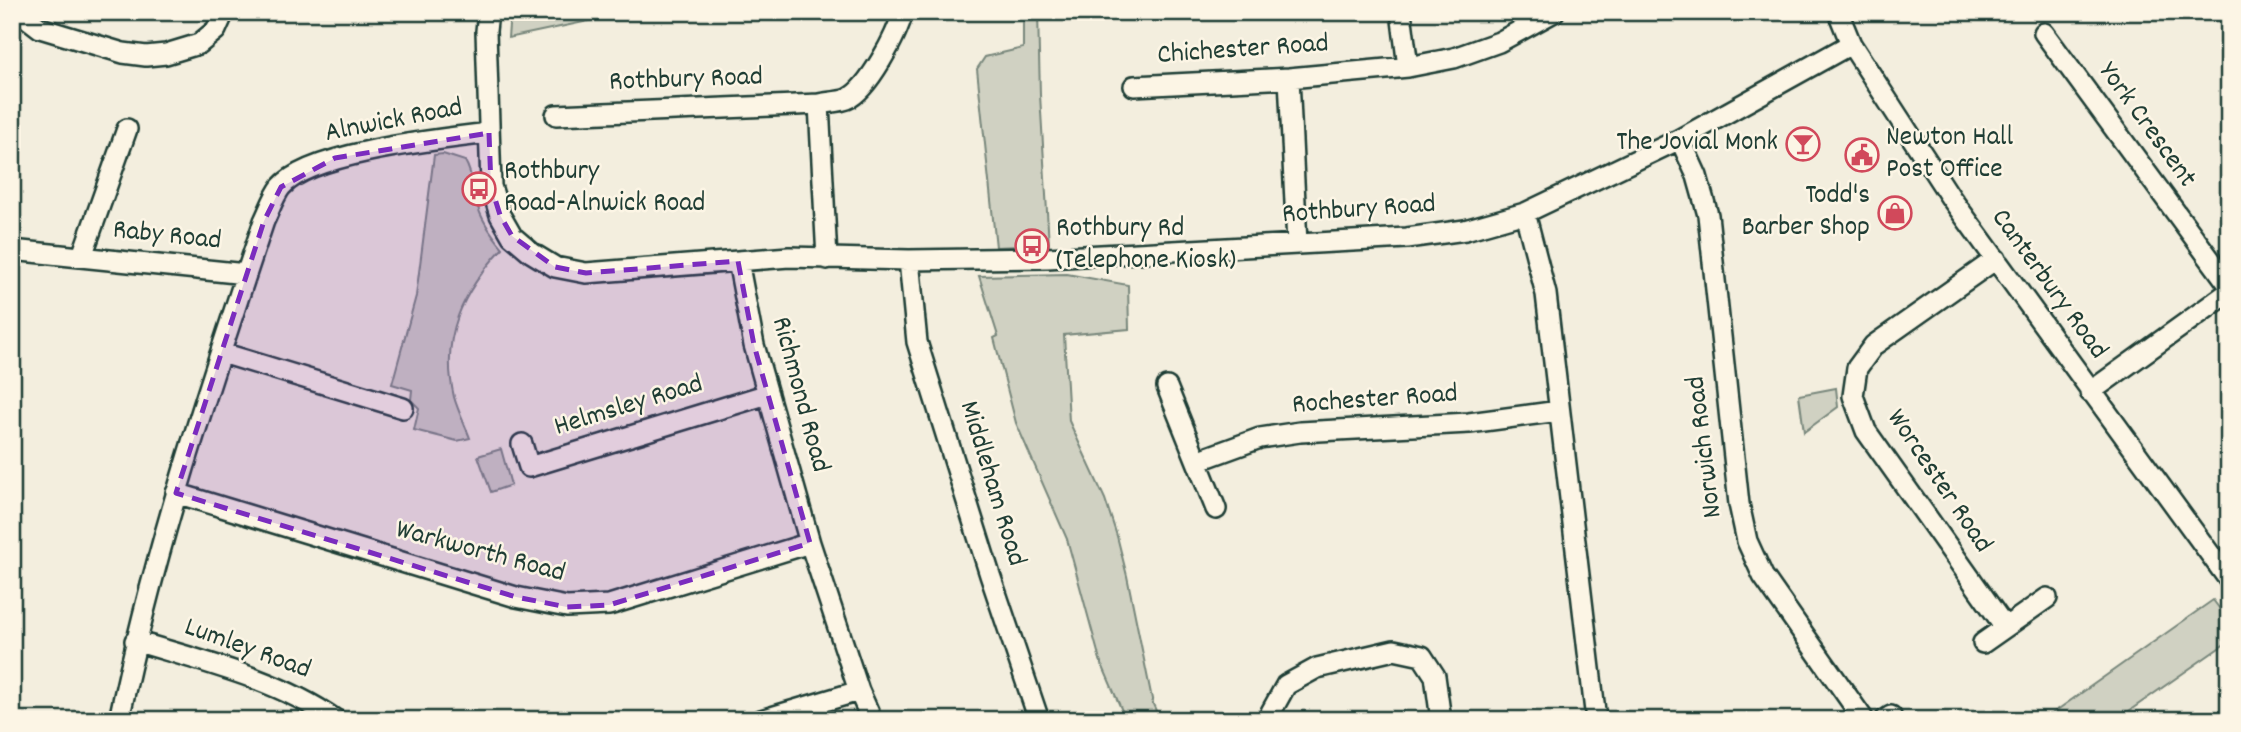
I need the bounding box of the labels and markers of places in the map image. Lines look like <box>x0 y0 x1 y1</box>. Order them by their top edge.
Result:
place label: Newton Hall Post Office <box>1886 119 2013 191</box>
place label: The Jovial Monk <box>1616 124 1778 164</box>
bar icon: The Jovial Monk <box>1784 125 1822 163</box>
public building icon: Newton Hall Post Office <box>1843 136 1881 174</box>
place label: Rothbury Road-Alnwick Road <box>504 153 706 225</box>
bus stop icon: Rothbury Road-Alnwick Road <box>460 170 498 208</box>
place label: Todd's Barber Shop <box>1741 177 1870 249</box>
shop icon: Todd's Barber Shop <box>1876 194 1914 232</box>
place label: Rothbury Rd (Telephone Kiosk) <box>1056 210 1236 282</box>
bus stop icon: Rothbury Rd (Telephone Kiosk) <box>1013 227 1051 265</box>

